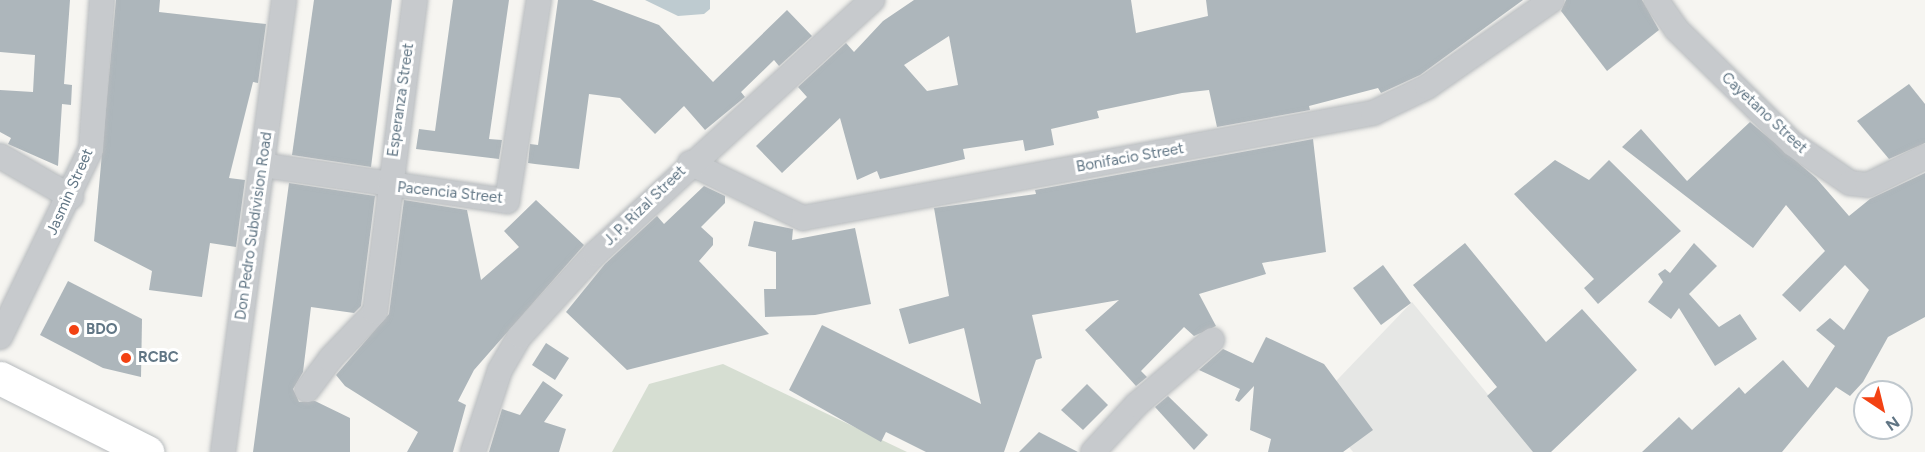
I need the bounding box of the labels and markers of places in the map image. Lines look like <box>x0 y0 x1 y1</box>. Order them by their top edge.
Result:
place label: BDO <box>86 321 117 339</box>
marker: BDO <box>67 323 81 337</box>
place label: RCBC <box>138 349 179 367</box>
marker: RCBC <box>119 351 133 365</box>

